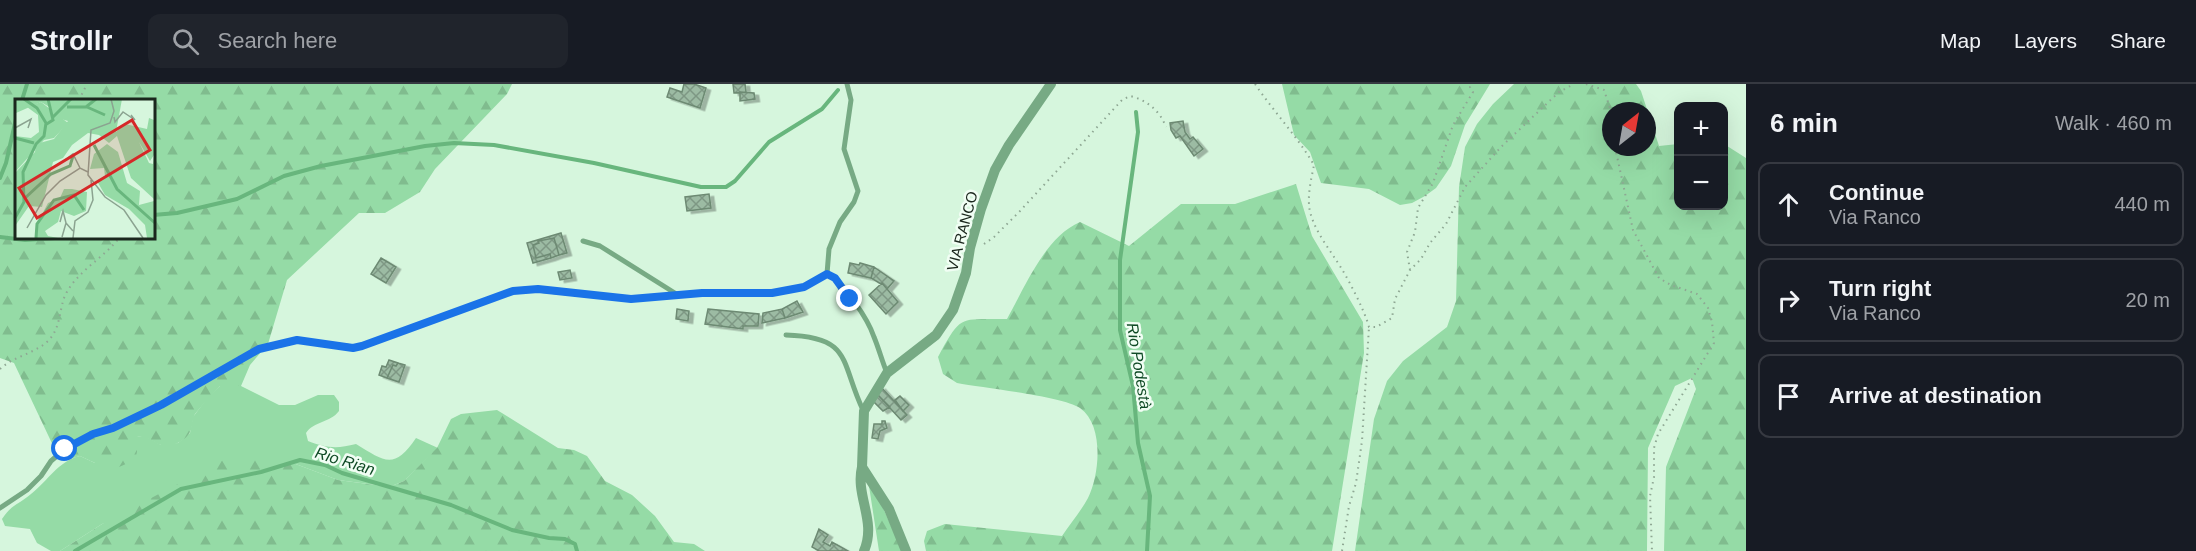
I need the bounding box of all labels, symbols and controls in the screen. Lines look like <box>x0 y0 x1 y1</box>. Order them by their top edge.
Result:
search box <box>148 14 568 68</box>
text: Strollr <box>30 25 112 56</box>
icon: search <box>169 25 202 58</box>
text: Search here <box>217 28 337 53</box>
text: Map <box>1940 29 1981 52</box>
text: Layers <box>2014 29 2077 52</box>
text: Share <box>2110 29 2166 52</box>
inset map <box>15 99 154 238</box>
north arrow <box>1602 102 1656 156</box>
map controls <box>1674 102 1728 210</box>
button: + <box>1674 102 1728 156</box>
text: 6 min <box>1770 108 1838 138</box>
text: Walk · 460 m <box>2055 112 2172 134</box>
button: − <box>1674 156 1728 210</box>
text: Continue <box>1829 180 1924 205</box>
icon: ahead <box>1772 188 1805 221</box>
street label: VIA RANCO <box>943 189 981 273</box>
text: 440 m <box>2114 193 2170 215</box>
text: Via Ranco <box>1829 206 1921 228</box>
text: Turn right <box>1829 276 1931 301</box>
icon: right <box>1772 284 1805 317</box>
route end <box>836 285 862 311</box>
text: 20 m <box>2126 289 2170 311</box>
text: Via Ranco <box>1829 302 1921 324</box>
water label: Rio Podestà <box>1124 322 1154 410</box>
icon: arrive <box>1772 380 1805 413</box>
text: Arrive at destination <box>1829 383 2042 408</box>
route start <box>51 435 77 461</box>
water label: Rio Rian <box>313 444 377 478</box>

